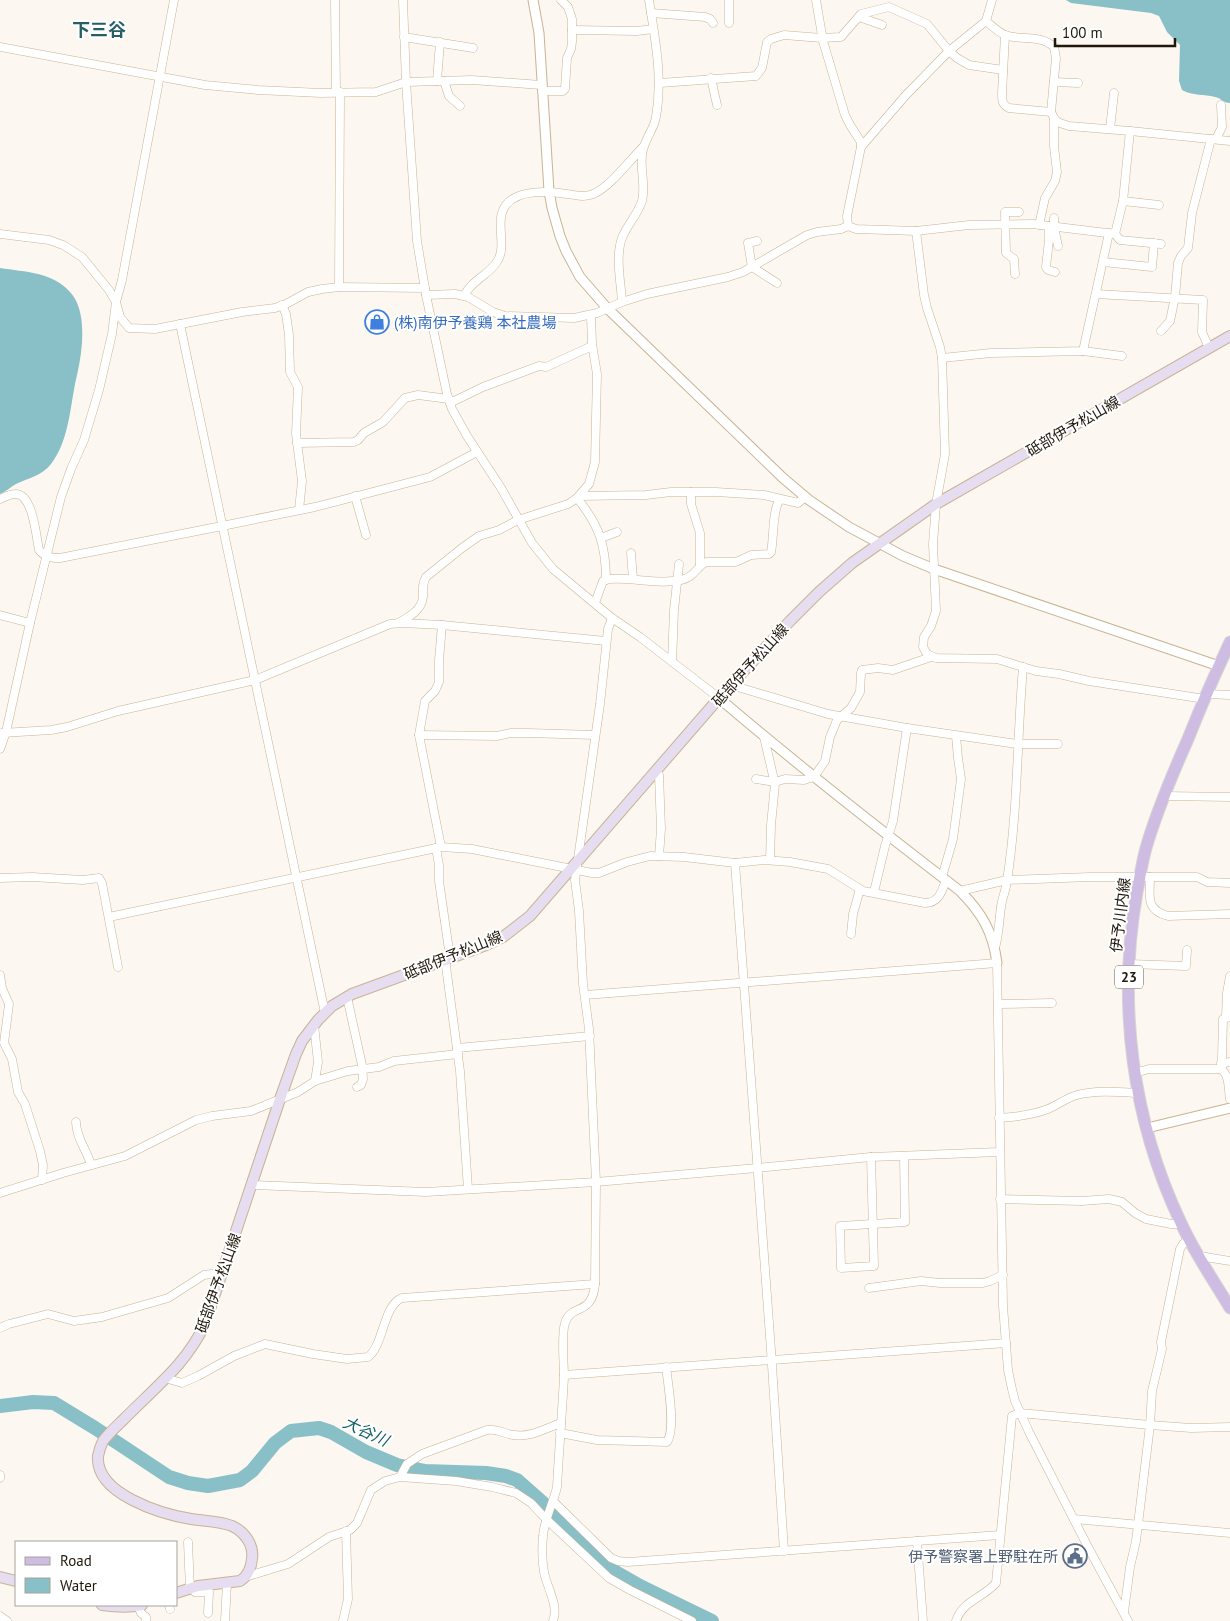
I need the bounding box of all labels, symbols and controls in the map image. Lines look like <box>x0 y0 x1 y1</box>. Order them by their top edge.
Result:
scale bar <box>1055 15 1175 47</box>
district label: 下三谷 <box>72 18 126 41</box>
text: 100 m <box>1062 23 1103 42</box>
shop icon: (株)南伊予養鶏 本社農場 <box>364 309 390 335</box>
place label: (株)南伊予養鶏 本社農場 <box>394 313 556 332</box>
street label: 砥部伊予松山線 <box>1023 392 1123 460</box>
street label: 砥部伊予松山線 <box>708 620 792 710</box>
street label: 伊予川内線 <box>1106 877 1134 953</box>
street label: 砥部伊予松山線 <box>401 927 505 983</box>
road number: 23 <box>1115 966 1143 989</box>
street label: 砥部伊予松山線 <box>191 1230 245 1336</box>
water label: 大谷川 <box>340 1412 394 1451</box>
legend <box>15 1541 178 1606</box>
public building icon: 伊予警察署上野駐在所 <box>1062 1543 1088 1569</box>
place label: 伊予警察署上野駐在所 <box>908 1547 1058 1566</box>
text: Road <box>60 1551 92 1570</box>
text: Water <box>60 1576 97 1595</box>

